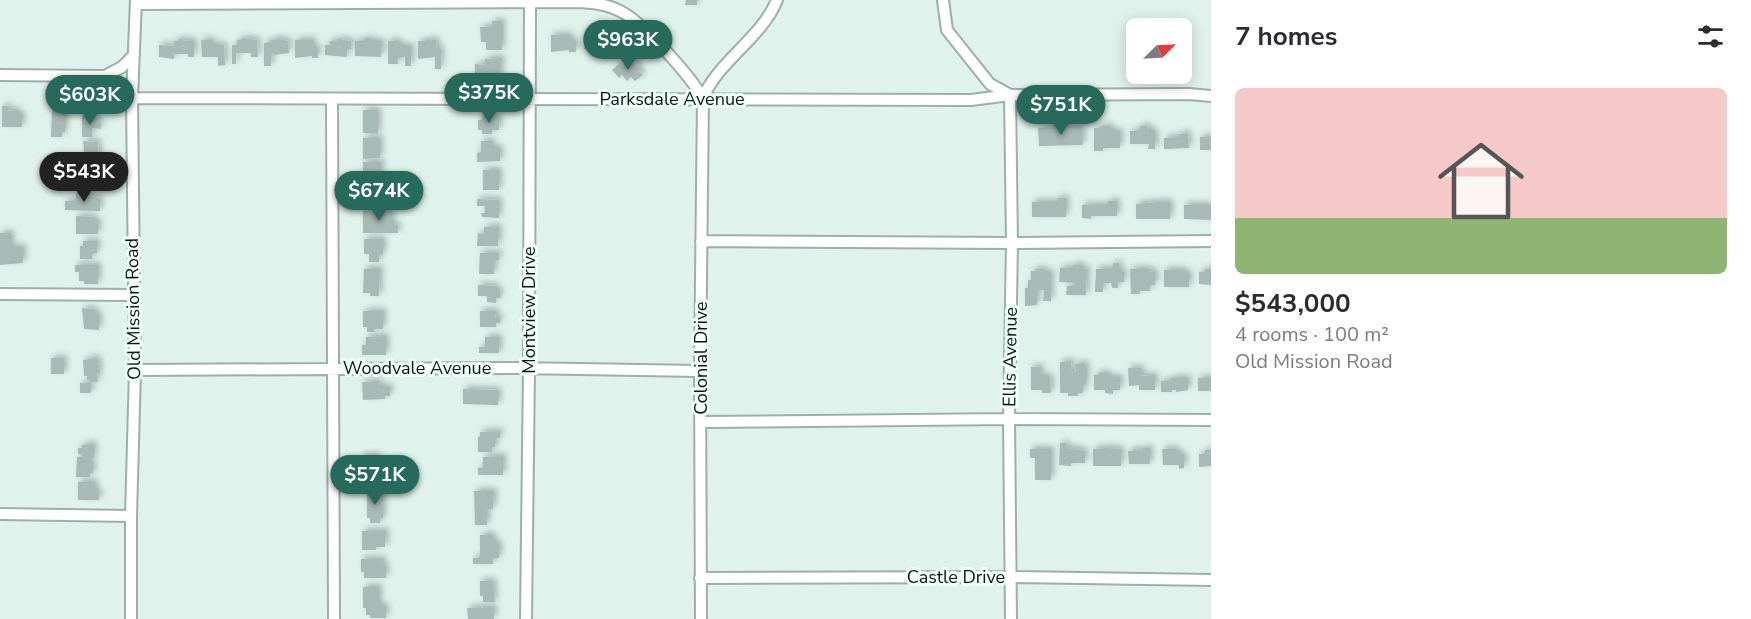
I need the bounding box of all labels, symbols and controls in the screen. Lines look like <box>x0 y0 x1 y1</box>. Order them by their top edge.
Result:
north arrow <box>1126 18 1192 84</box>
map controls <box>1126 18 1192 84</box>
text: 7 homes <box>1235 19 1337 54</box>
pin: $963K <box>586 20 670 71</box>
icon: filters <box>1694 20 1727 53</box>
text: $963K <box>597 26 659 53</box>
pin: $375K <box>447 73 531 124</box>
pin: $603K <box>48 75 132 126</box>
text: $375K <box>458 79 520 106</box>
text: $603K <box>59 81 121 108</box>
pin: $751K <box>1019 85 1103 136</box>
street label: Parksdale Avenue <box>599 87 745 111</box>
text: $751K <box>1030 91 1092 118</box>
icon: home <box>1427 127 1535 235</box>
pin: $543K <box>42 152 126 203</box>
text: $543K <box>53 158 115 185</box>
pin: $674K <box>337 171 421 222</box>
text: $674K <box>348 177 410 204</box>
street label: Old Mission Road <box>120 238 146 380</box>
street label: Montview Drive <box>517 246 541 374</box>
text: $543,000 <box>1235 286 1351 321</box>
street label: Colonial Drive <box>689 301 713 415</box>
street label: Ellis Avenue <box>997 307 1023 407</box>
text: 4 rooms · 100 m² <box>1235 321 1389 348</box>
text: Old Mission Road <box>1235 348 1393 375</box>
street label: Woodvale Avenue <box>343 356 491 380</box>
pin: $571K <box>333 455 417 506</box>
text: $571K <box>344 461 406 488</box>
street label: Castle Drive <box>907 565 1005 589</box>

